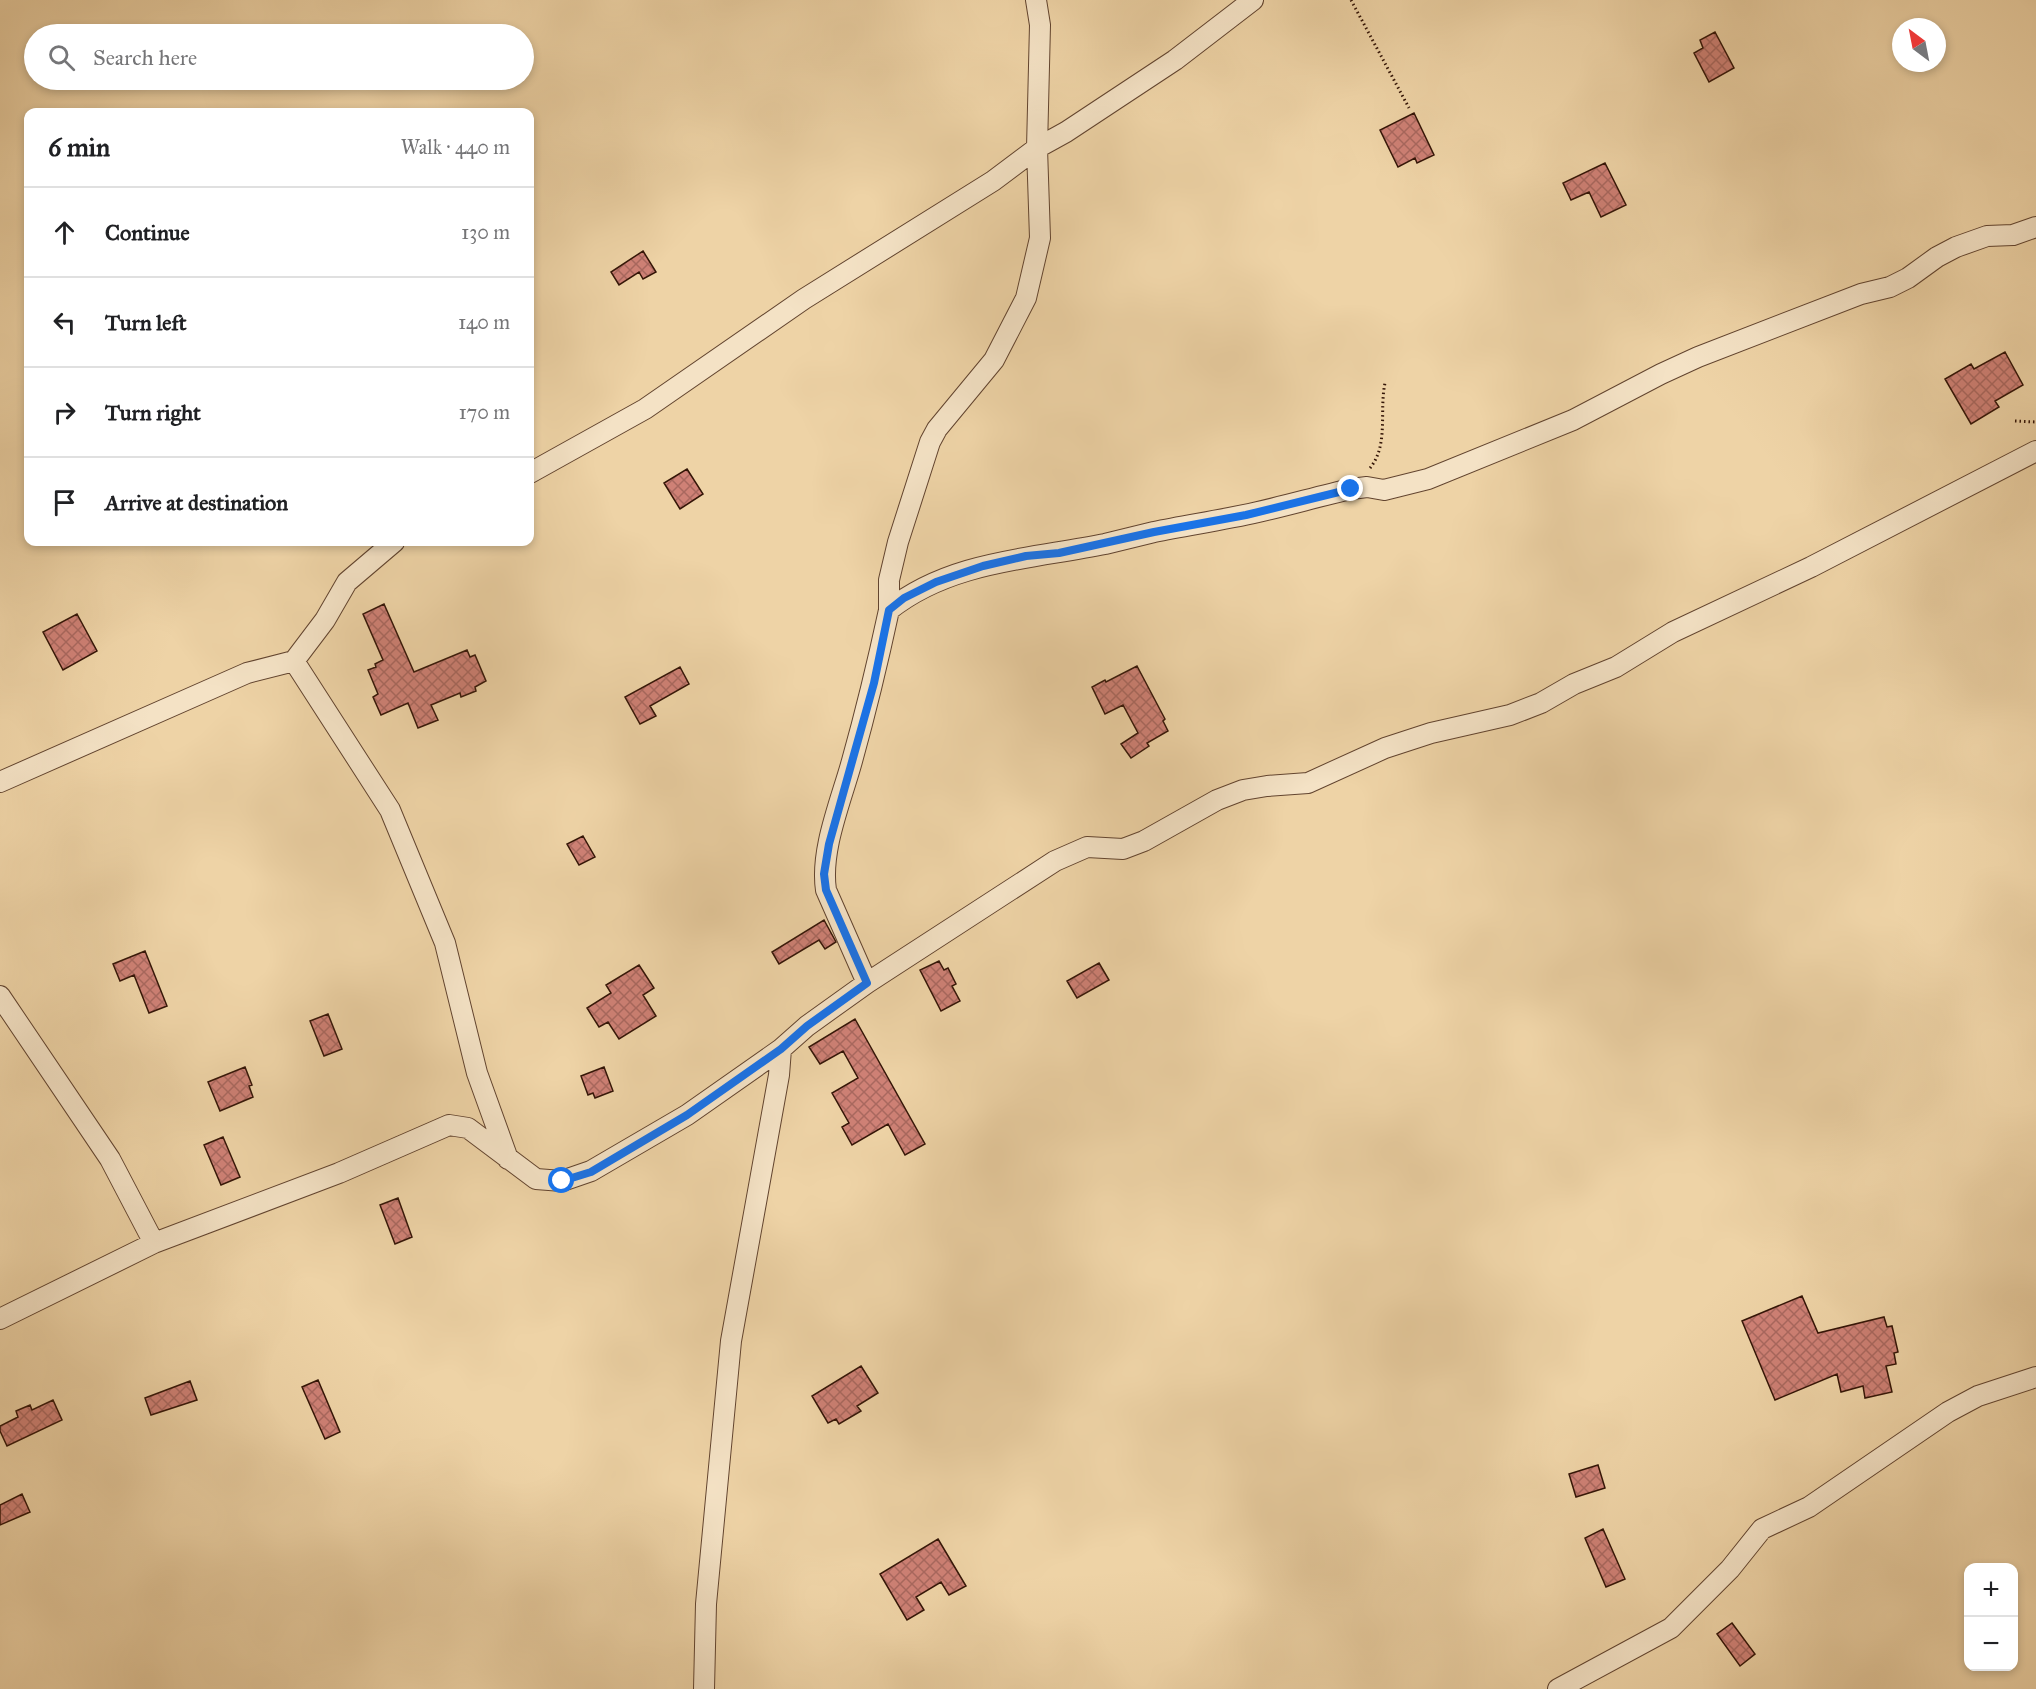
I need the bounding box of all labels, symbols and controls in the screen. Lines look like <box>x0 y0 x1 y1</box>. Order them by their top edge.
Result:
north arrow <box>1892 18 1946 72</box>
search box <box>24 24 534 90</box>
icon: search <box>45 41 78 74</box>
text: Search here <box>93 44 197 71</box>
text: 6 min <box>48 131 110 163</box>
text: Walk · 440 m <box>401 135 510 159</box>
icon: ahead <box>48 216 81 249</box>
text: Continue <box>105 219 190 246</box>
text: 130 m <box>461 220 510 244</box>
icon: left <box>48 306 81 339</box>
text: Turn left <box>105 309 187 336</box>
text: 140 m <box>458 310 510 334</box>
icon: right <box>48 396 81 429</box>
text: Turn right <box>105 399 201 426</box>
text: 170 m <box>459 400 510 424</box>
route end <box>1337 475 1363 501</box>
icon: arrive <box>48 486 81 519</box>
text: Arrive at destination <box>105 489 288 516</box>
route start <box>548 1167 574 1193</box>
map controls <box>1964 1563 2018 1671</box>
button: + <box>1964 1563 2018 1617</box>
button: − <box>1964 1617 2018 1671</box>

